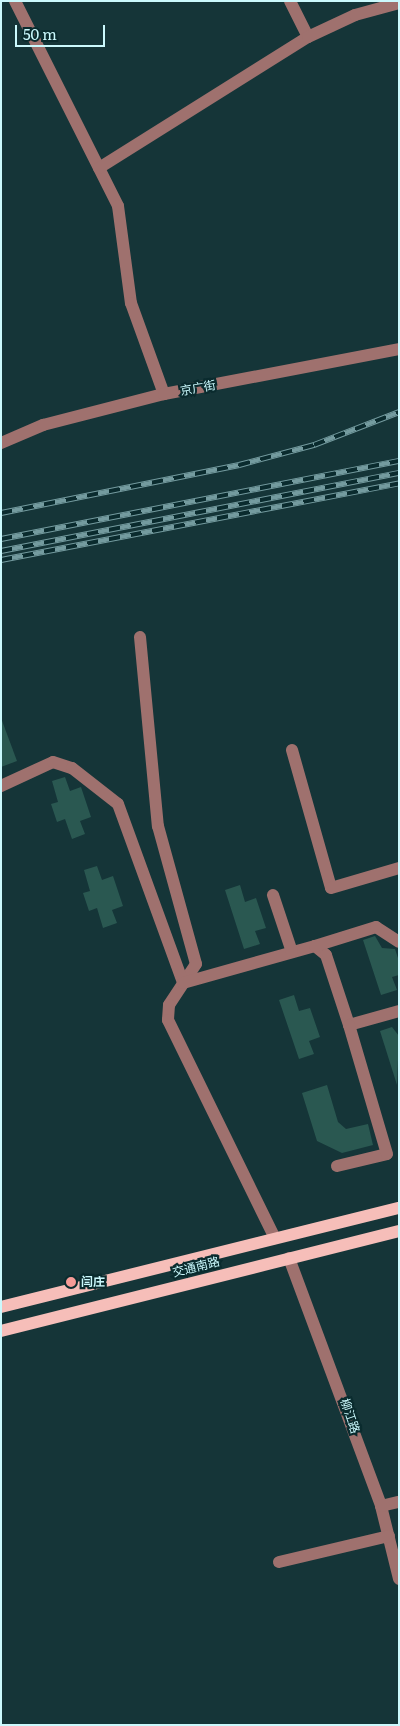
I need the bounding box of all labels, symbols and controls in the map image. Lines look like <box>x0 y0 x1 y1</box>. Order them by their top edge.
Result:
scale bar <box>18 15 108 47</box>
text: 50 m <box>23 22 57 45</box>
street label: 京广街 <box>179 378 217 398</box>
street label: 交通南路 <box>171 1254 221 1280</box>
place label: 闫庄 <box>81 1275 105 1289</box>
marker: 闫庄 <box>65 1276 77 1288</box>
street label: 柳江路 <box>337 1397 363 1435</box>

